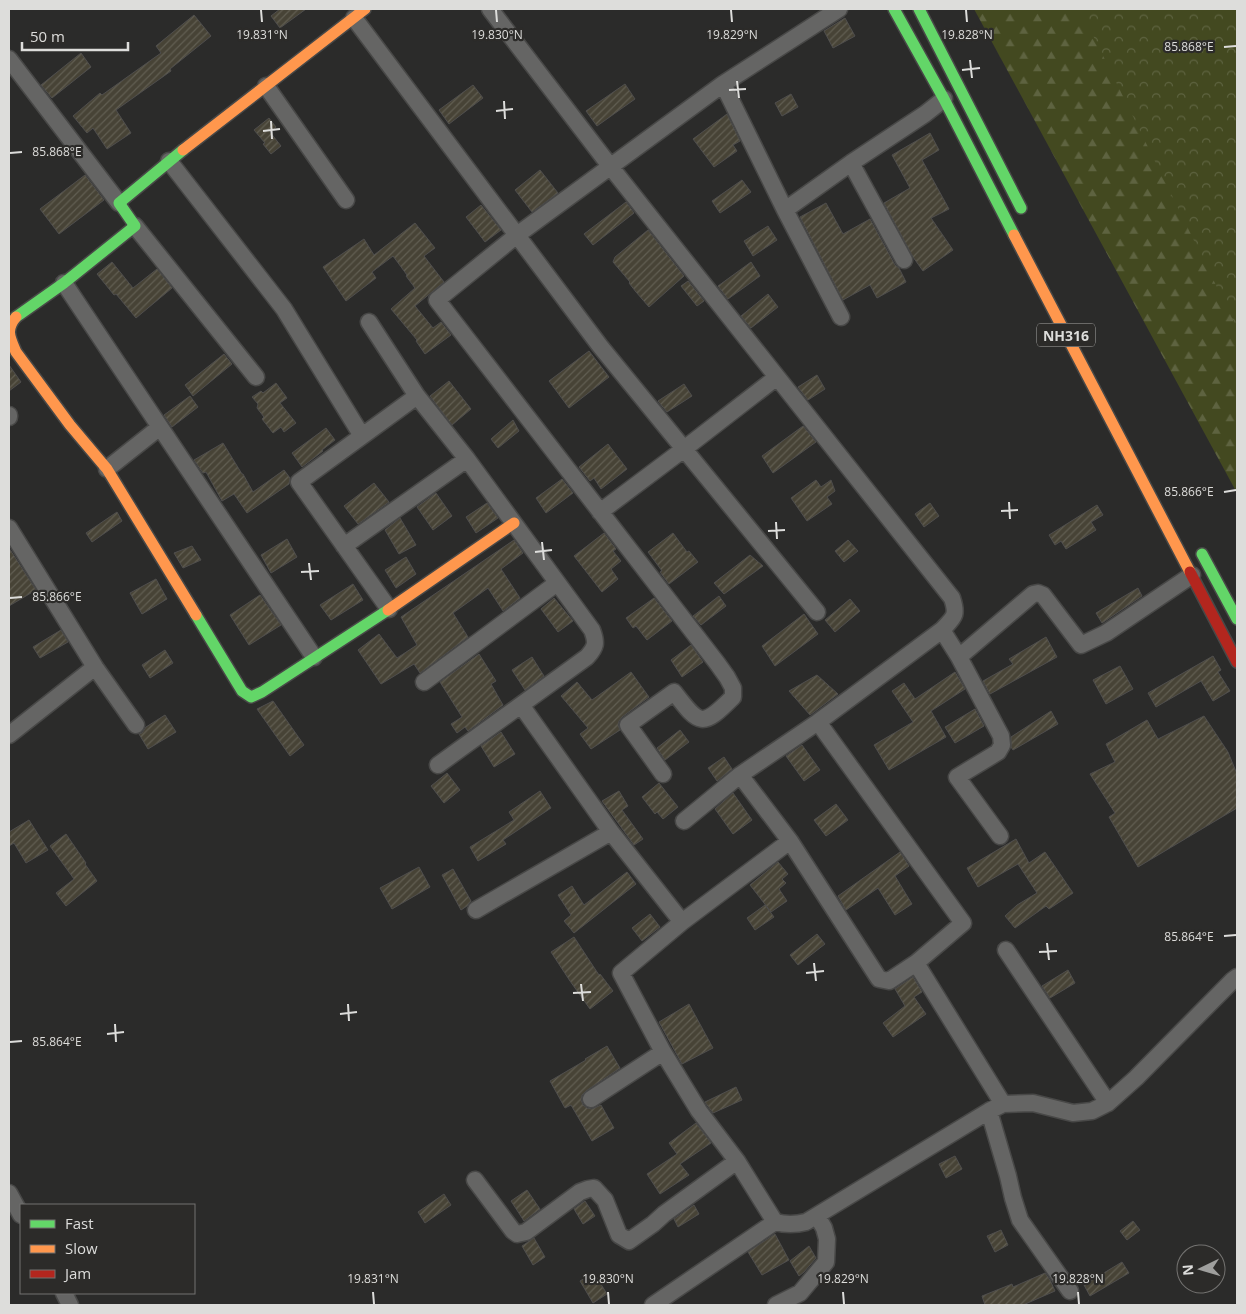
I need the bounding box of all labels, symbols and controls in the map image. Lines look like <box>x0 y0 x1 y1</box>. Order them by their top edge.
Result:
scale bar <box>22 20 129 52</box>
text: 50 m <box>30 26 65 46</box>
text: 19.831°N <box>236 26 288 43</box>
text: 19.830°N <box>471 26 523 43</box>
text: 19.829°N <box>706 26 758 43</box>
text: 19.828°N <box>941 26 993 43</box>
text: 85.868°E <box>1164 38 1214 55</box>
text: 85.868°E <box>32 143 82 160</box>
road number: NH316 <box>1037 324 1095 346</box>
text: 85.866°E <box>1164 483 1214 500</box>
text: 85.866°E <box>32 588 82 605</box>
text: 85.864°E <box>1164 928 1214 945</box>
text: 85.864°E <box>32 1033 82 1050</box>
legend <box>20 1204 195 1294</box>
text: Fast <box>65 1213 94 1233</box>
text: Slow <box>65 1238 98 1258</box>
north arrow <box>1176 1244 1226 1294</box>
text: Jam <box>63 1263 91 1283</box>
text: N <box>1178 1264 1198 1277</box>
text: 19.831°N <box>347 1270 399 1287</box>
text: 19.830°N <box>582 1270 634 1287</box>
text: 19.829°N <box>817 1270 869 1287</box>
text: 19.828°N <box>1052 1270 1104 1287</box>

